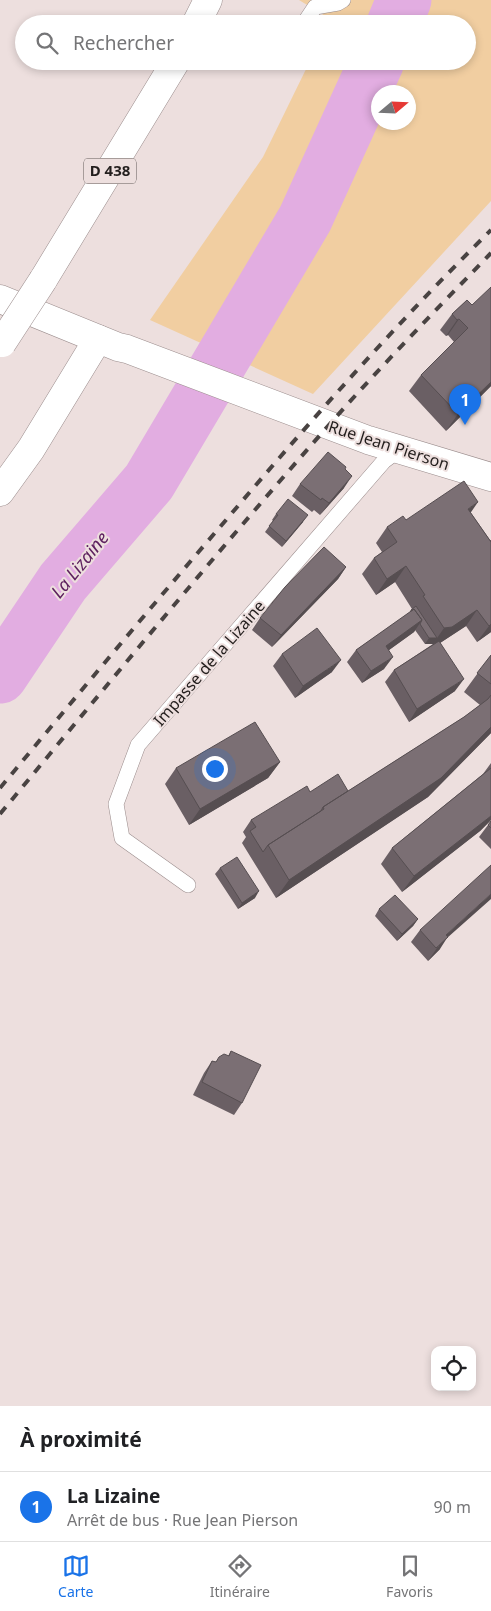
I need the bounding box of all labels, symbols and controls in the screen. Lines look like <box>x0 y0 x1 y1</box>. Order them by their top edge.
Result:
search box <box>15 15 476 70</box>
icon: search <box>33 29 61 57</box>
text: Rechercher <box>73 30 174 56</box>
north arrow <box>371 85 416 130</box>
road number: D 438 <box>84 158 136 184</box>
pin: 1 <box>449 384 481 425</box>
street label: Rue Jean Pierson <box>326 415 452 475</box>
water label: La Lizaine <box>45 526 113 603</box>
street label: Impasse de la Lizaine <box>148 595 270 731</box>
your location <box>202 756 228 782</box>
map controls <box>431 1346 476 1391</box>
button: locate <box>431 1346 476 1391</box>
text: À proximité <box>20 1425 142 1453</box>
text: La Lizaine <box>67 1483 160 1509</box>
text: 1 <box>31 1496 41 1518</box>
text: 90 m <box>434 1496 471 1518</box>
text: Arrêt de bus · Rue Jean Pierson <box>67 1509 298 1531</box>
tab: Carte <box>58 1552 94 1601</box>
tab: Itinéraire <box>210 1552 270 1601</box>
tab: Favoris <box>386 1552 433 1601</box>

